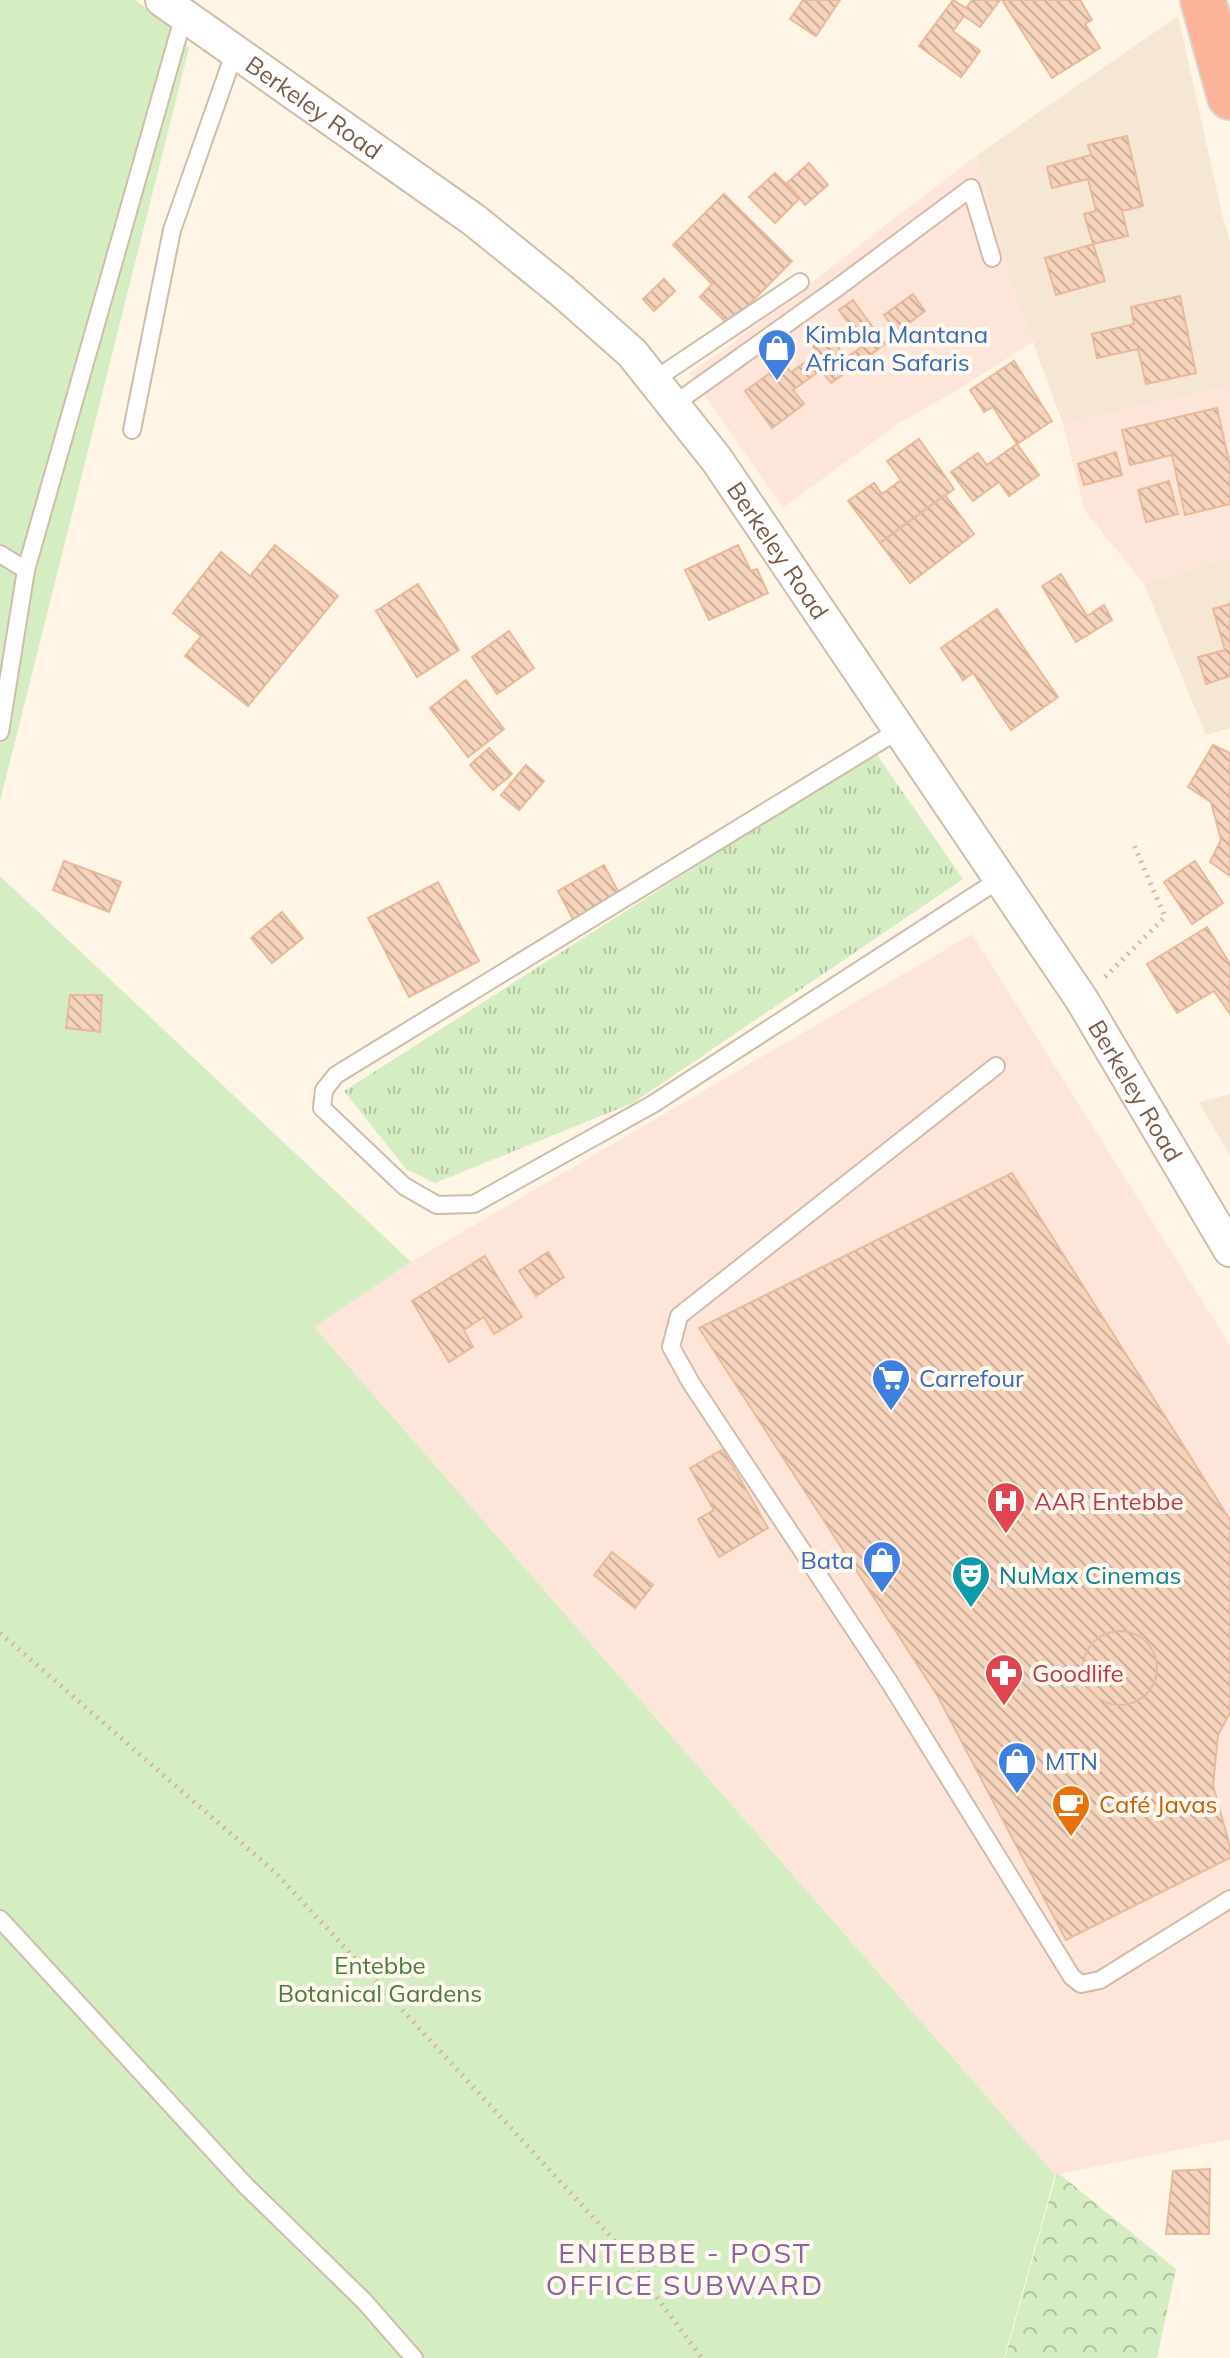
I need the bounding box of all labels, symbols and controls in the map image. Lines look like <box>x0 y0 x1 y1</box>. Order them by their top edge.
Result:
street label: Berkeley Road <box>240 49 388 165</box>
place label: Kimbla Mantana African Safaris <box>805 319 988 377</box>
shop icon: Kimbla Mantana African Safaris <box>756 327 798 382</box>
street label: Berkeley Road <box>721 476 835 625</box>
street label: Berkeley Road <box>1082 1014 1189 1167</box>
supermarket icon: Carrefour <box>870 1357 912 1412</box>
place label: Carrefour <box>919 1363 1024 1393</box>
hospital icon: AAR Entebbe <box>985 1480 1027 1535</box>
place label: AAR Entebbe <box>1034 1486 1184 1516</box>
shop icon: Bata <box>861 1539 903 1594</box>
place label: Bata <box>800 1545 854 1575</box>
theatre icon: NuMax Cinemas <box>950 1554 992 1609</box>
place label: NuMax Cinemas <box>999 1560 1182 1590</box>
pharmacy icon: Goodlife <box>983 1652 1025 1707</box>
place label: Goodlife <box>1032 1658 1124 1688</box>
shop icon: MTN <box>996 1740 1038 1795</box>
place label: MTN <box>1045 1746 1098 1776</box>
cafe icon: Café Javas <box>1050 1783 1092 1838</box>
place label: Café Javas <box>1099 1789 1218 1819</box>
park label: Entebbe Botanical Gardens <box>278 1950 482 2008</box>
district label: ENTEBBE - POST OFFICE SUBWARD <box>546 2235 824 2302</box>

